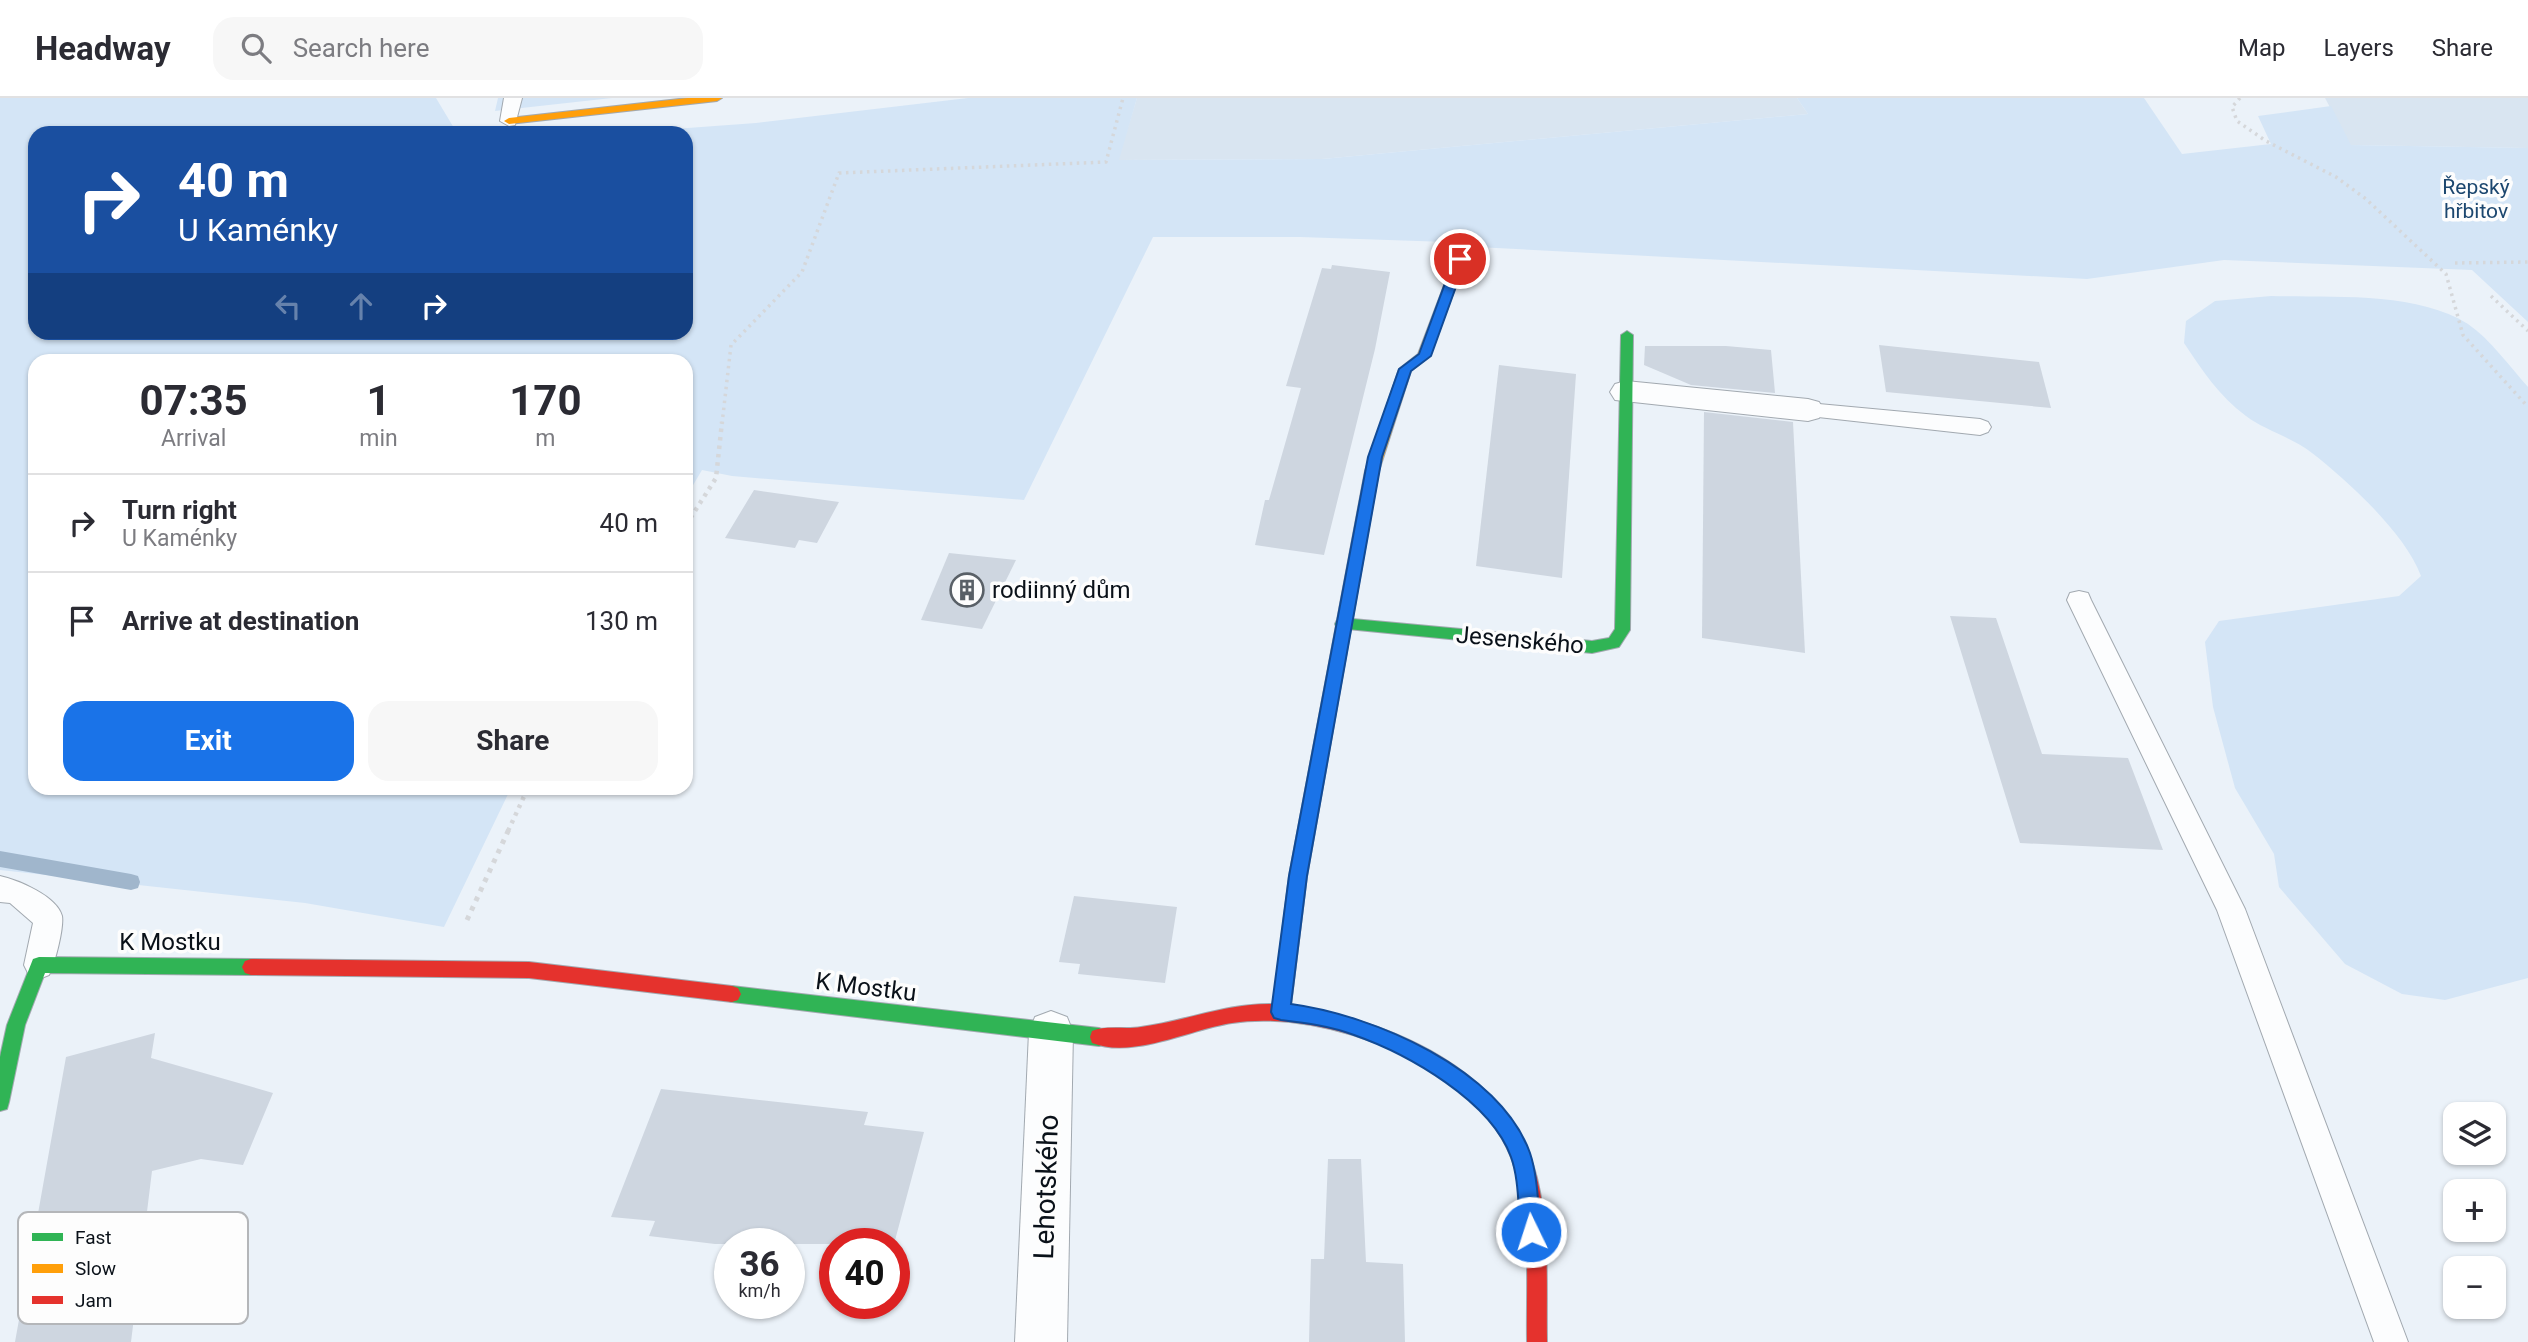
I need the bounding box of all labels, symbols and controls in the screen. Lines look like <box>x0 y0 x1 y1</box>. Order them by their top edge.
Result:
search box <box>213 17 703 80</box>
text: Headway <box>35 29 171 68</box>
icon: search <box>237 29 275 67</box>
text: Search here <box>293 33 429 63</box>
text: Map <box>2238 34 2286 62</box>
text: Layers <box>2324 34 2394 62</box>
text: Share <box>2432 34 2493 62</box>
text: 40 m <box>178 152 289 209</box>
icon: right <box>63 154 154 245</box>
park label: Řepský hřbitov <box>2442 175 2510 223</box>
text: U Kaménky <box>178 211 338 249</box>
pin <box>1430 229 1490 289</box>
icon: arrive <box>1441 240 1479 278</box>
icon: left <box>269 287 307 325</box>
icon: ahead <box>342 287 380 325</box>
icon: right <box>415 287 453 325</box>
text: 07:35 <box>140 376 248 425</box>
text: 1 <box>366 376 391 425</box>
text: 170 <box>509 376 582 425</box>
text: Arrival <box>161 425 226 452</box>
text: min <box>359 425 398 452</box>
text: m <box>535 425 555 452</box>
text: Turn right <box>122 495 237 525</box>
icon: right <box>63 504 101 542</box>
text: 40 m <box>600 508 658 538</box>
text: U Kaménky <box>122 525 237 552</box>
building icon: rodiinný dům <box>948 571 986 609</box>
place label: rodiinný dům <box>992 576 1130 604</box>
icon: arrive <box>63 602 101 640</box>
text: Arrive at destination <box>122 606 359 636</box>
text: 130 m <box>585 606 658 636</box>
street label: Jesenského <box>1455 620 1585 660</box>
button: Exit <box>63 701 354 781</box>
button: Share <box>368 701 658 781</box>
street label: K Mostku <box>119 928 221 956</box>
street label: K Mostku <box>814 967 918 1007</box>
map controls <box>2443 1102 2506 1319</box>
button: layers <box>2443 1102 2506 1165</box>
street label: Lehotského <box>1027 1114 1065 1260</box>
button: + <box>2443 1179 2506 1242</box>
position arrow <box>1494 1195 1568 1269</box>
legend <box>18 1212 248 1324</box>
text: Fast <box>75 1226 112 1249</box>
speed limit sign: 40 <box>819 1228 910 1319</box>
text: 36 <box>739 1244 780 1285</box>
button: − <box>2443 1256 2506 1319</box>
text: Slow <box>75 1257 116 1280</box>
text: km/h <box>738 1280 781 1301</box>
text: Jam <box>75 1289 112 1312</box>

